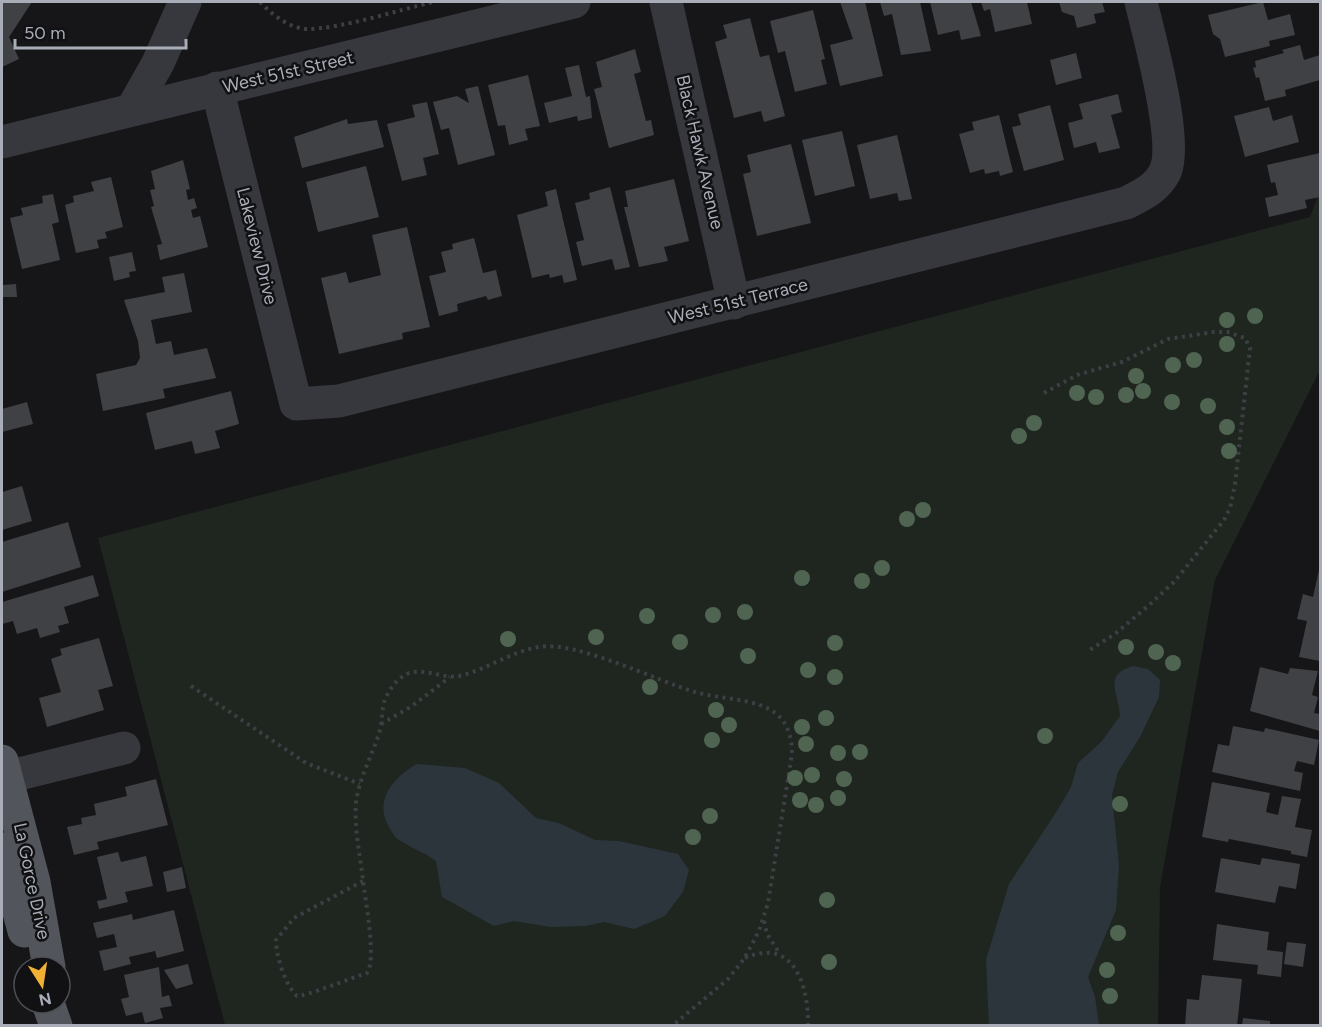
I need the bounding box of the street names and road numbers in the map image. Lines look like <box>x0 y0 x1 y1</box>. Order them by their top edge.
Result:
street label: West 51st Street <box>220 46 356 98</box>
street label: Black Hawk Avenue <box>672 73 729 232</box>
street label: Lakeview Drive <box>232 185 282 307</box>
street label: West 51st Terrace <box>666 273 810 329</box>
street label: La Gorce Drive <box>9 821 55 942</box>

